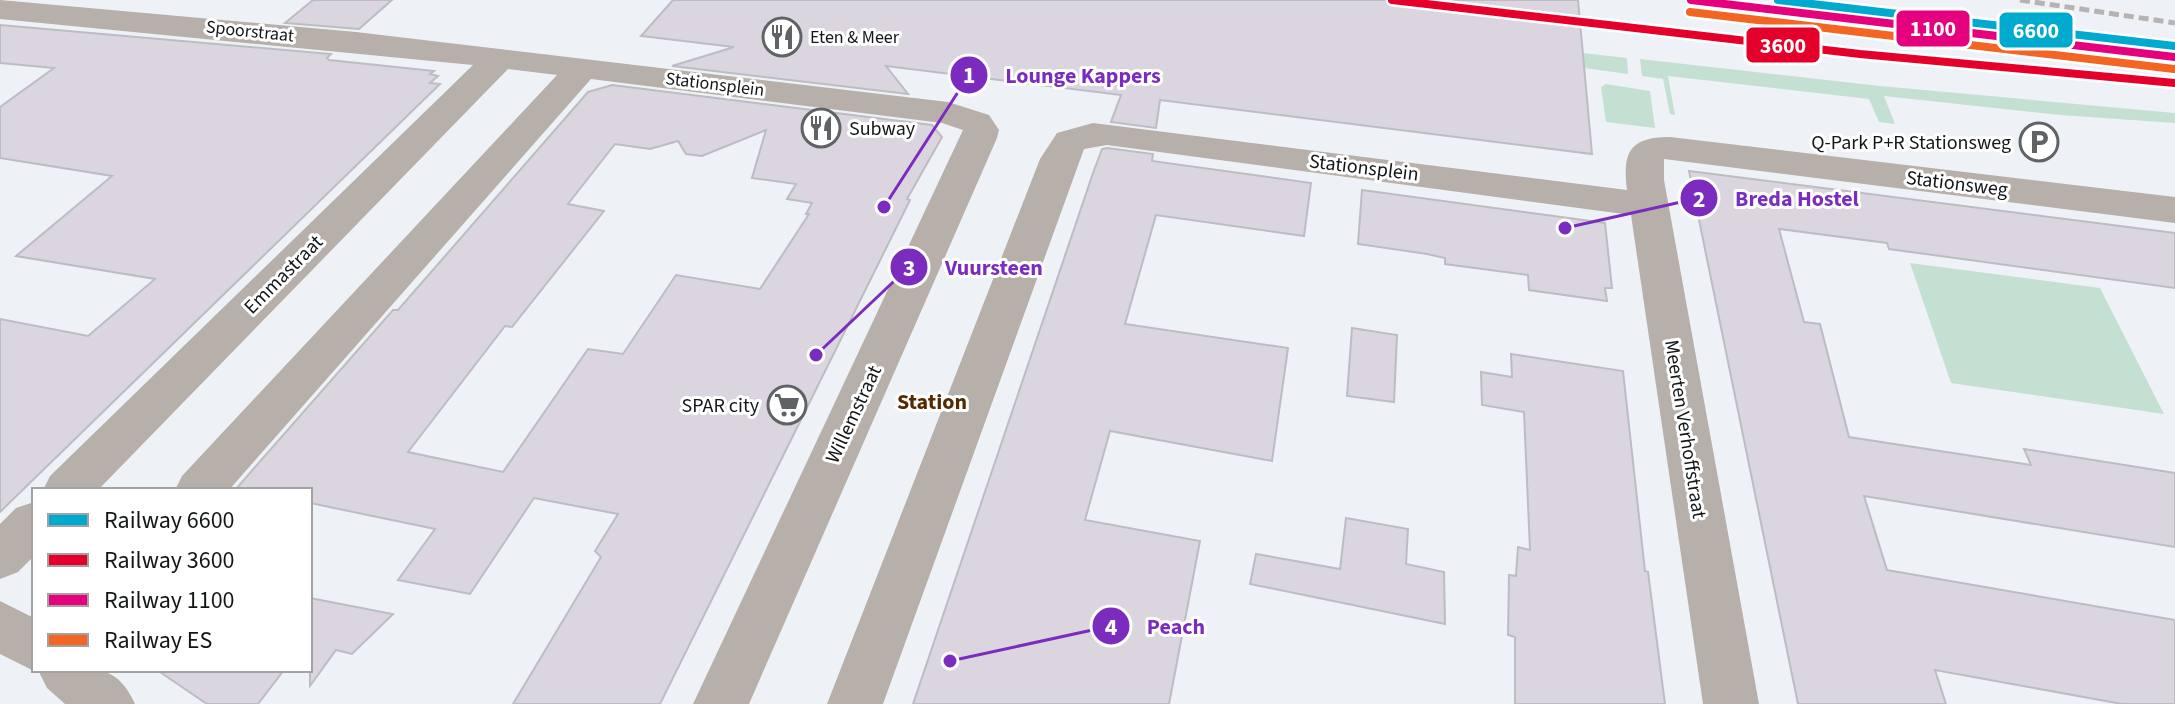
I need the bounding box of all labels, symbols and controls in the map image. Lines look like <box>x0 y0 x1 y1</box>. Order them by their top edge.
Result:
line badge: 1100 <box>1895 9 1971 48</box>
line badge: 6600 <box>1998 11 2074 49</box>
text: 1100 <box>1910 13 1956 45</box>
street label: Spoorstraat <box>205 14 295 49</box>
text: 6600 <box>2013 15 2059 47</box>
restaurant icon: Eten & Meer <box>761 16 803 58</box>
place label: Eten & Meer <box>810 25 900 50</box>
line badge: 3600 <box>1745 26 1821 64</box>
text: 3600 <box>1760 30 1806 62</box>
callout: Lounge Kappers <box>949 52 1177 98</box>
text: 1 <box>963 58 975 93</box>
text: Lounge Kappers <box>1005 60 1161 92</box>
street label: Stationsplein <box>664 66 766 103</box>
restaurant icon: Subway <box>800 107 842 149</box>
place label: Subway <box>849 115 916 143</box>
parking icon: Q-Park P+R Stationsweg <box>2018 121 2060 163</box>
place label: Q-Park P+R Stationsweg <box>1811 129 2011 157</box>
street label: Stationsplein <box>1307 147 1420 189</box>
street label: Stationsweg <box>1904 164 2009 204</box>
callout: Breda Hostel <box>1679 175 1875 221</box>
text: 2 <box>1693 182 1705 217</box>
text: Breda Hostel <box>1735 183 1860 215</box>
street label: Emmastraat <box>238 229 330 321</box>
callout: Vuursteen <box>889 244 1059 290</box>
text: 3 <box>903 251 915 286</box>
text: Vuursteen <box>944 252 1043 284</box>
street label: Meerten Verhoffstraat <box>1657 338 1713 521</box>
street label: Willemstraat <box>819 361 889 468</box>
supermarket icon: SPAR city <box>766 384 808 426</box>
district label: Station <box>897 386 967 418</box>
place label: SPAR city <box>682 392 760 420</box>
legend <box>32 488 312 672</box>
text: Railway 6600 <box>104 503 235 538</box>
text: Railway 3600 <box>104 543 235 578</box>
text: Railway 1100 <box>104 583 235 618</box>
callout: Peach <box>1091 603 1221 649</box>
text: 4 <box>1105 610 1118 645</box>
text: Peach <box>1147 611 1205 643</box>
text: Railway ES <box>104 623 212 658</box>

